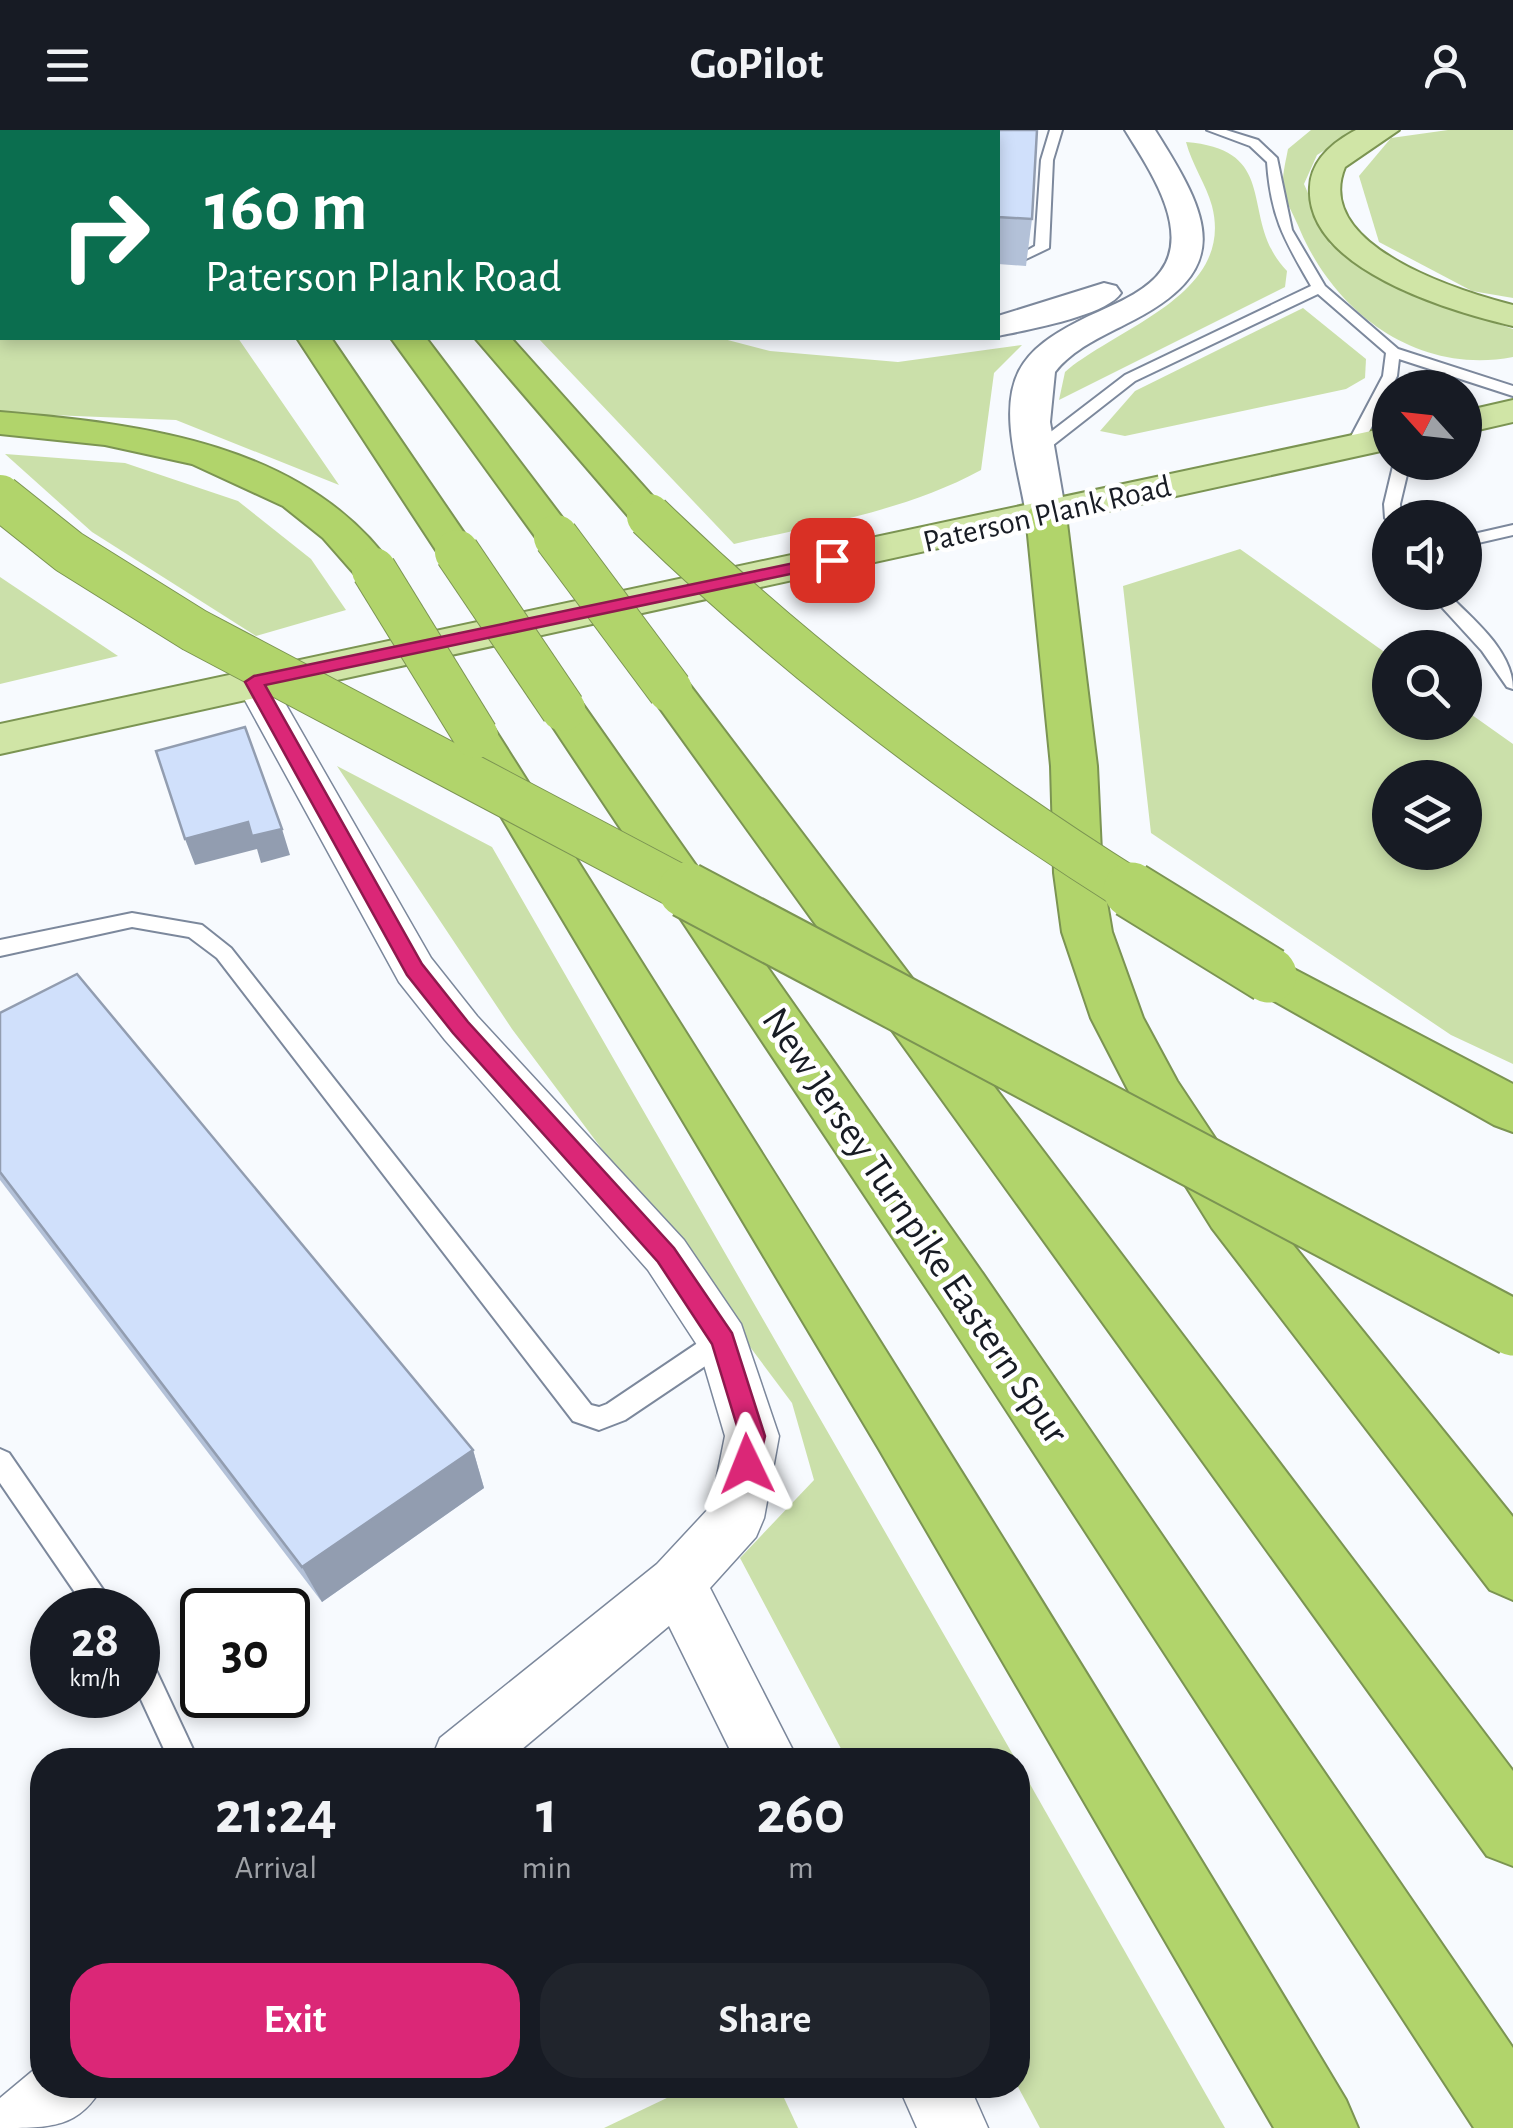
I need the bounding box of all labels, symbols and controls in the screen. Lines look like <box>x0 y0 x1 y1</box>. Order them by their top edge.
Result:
icon: menu <box>40 38 95 93</box>
icon: person <box>1418 38 1473 93</box>
text: GoPilot <box>690 42 823 87</box>
icon: right <box>40 170 170 300</box>
text: 160 m <box>205 173 368 243</box>
text: Paterson Plank Road <box>205 255 562 300</box>
north arrow <box>1372 370 1482 480</box>
map controls <box>1372 370 1482 870</box>
street label: Paterson Plank Road <box>920 470 1174 558</box>
button: sound <box>1372 500 1482 610</box>
pin <box>790 518 875 603</box>
icon: arrive <box>805 533 860 588</box>
button: search <box>1372 630 1482 740</box>
button: layers <box>1372 760 1482 870</box>
street label: New Jersey Turnpike Eastern Spur <box>754 1001 1076 1451</box>
position arrow <box>695 1412 799 1516</box>
speed limit sign: 30 <box>180 1588 310 1718</box>
text: 28 <box>71 1616 119 1666</box>
text: km/h <box>69 1666 121 1691</box>
text: 21:24 <box>215 1784 337 1844</box>
text: 1 <box>536 1784 558 1844</box>
text: 260 <box>757 1784 845 1844</box>
text: Arrival <box>235 1852 317 1884</box>
text: min <box>522 1852 572 1884</box>
text: m <box>788 1852 814 1884</box>
button: Exit <box>70 1963 520 2078</box>
button: Share <box>540 1963 990 2078</box>

